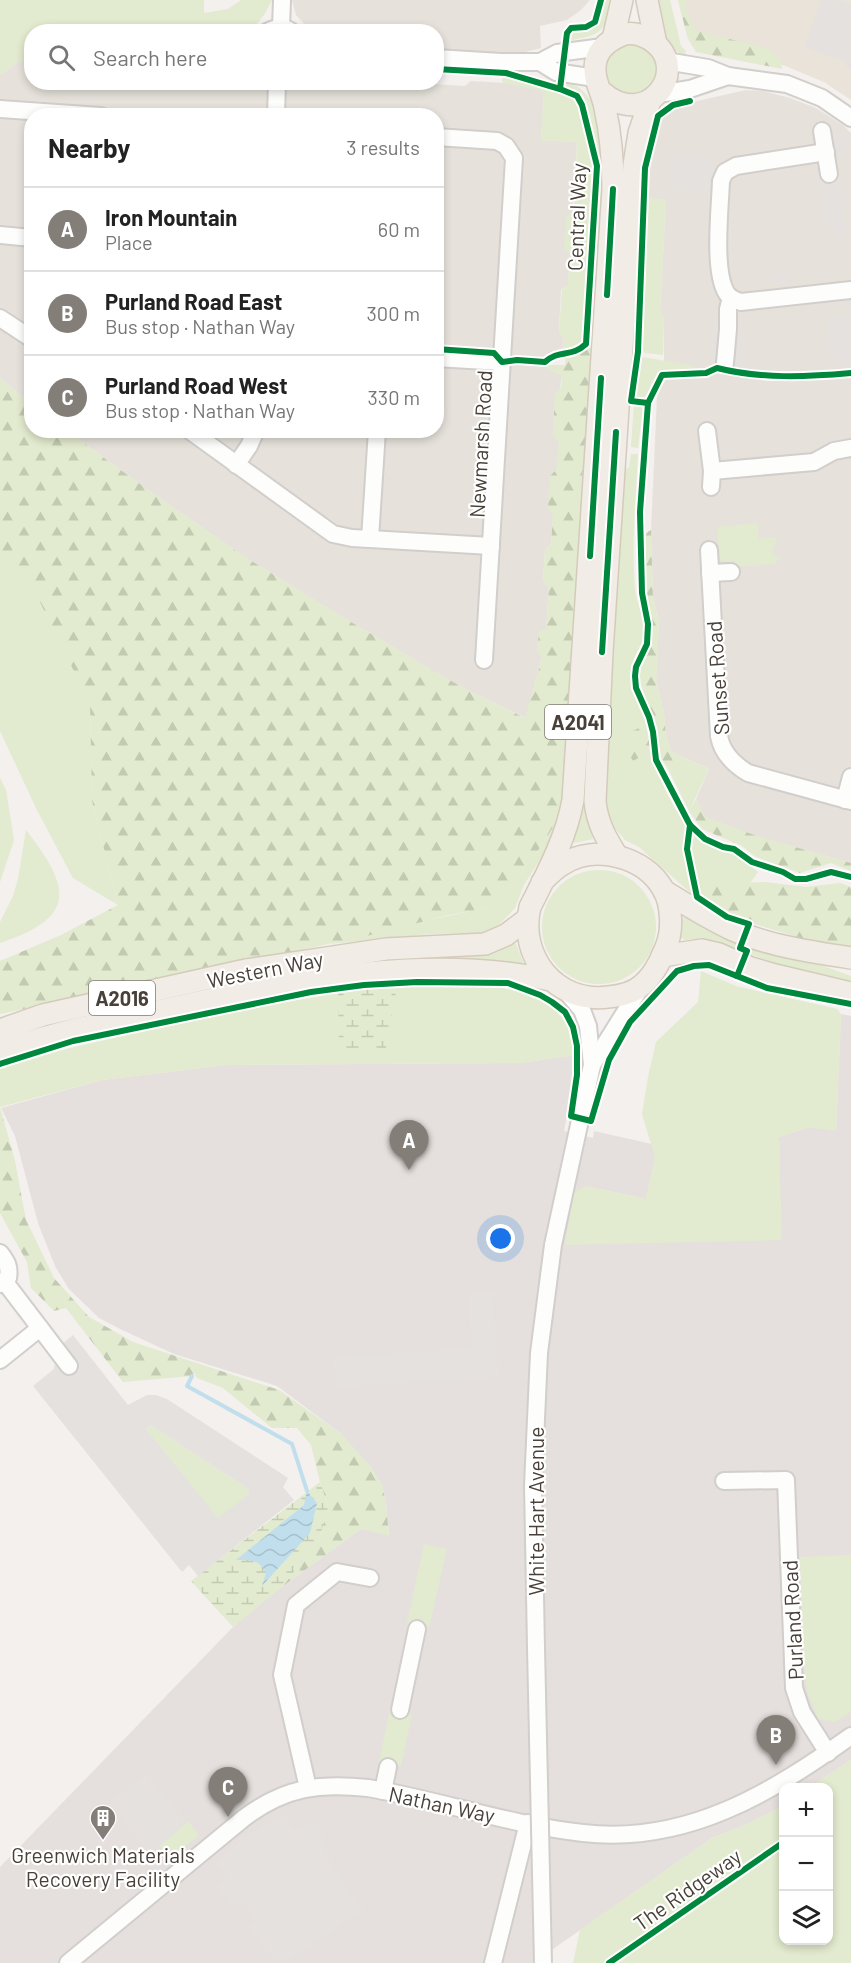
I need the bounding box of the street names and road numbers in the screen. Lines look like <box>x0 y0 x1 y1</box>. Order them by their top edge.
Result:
street label: Central Way <box>562 162 590 271</box>
street label: Newmarsh Road <box>464 369 496 519</box>
street label: Sunset Road <box>701 620 733 736</box>
road number: A2041 <box>545 705 611 739</box>
street label: Western Way <box>205 945 326 993</box>
road number: A2016 <box>89 981 155 1015</box>
street label: White Hart Avenue <box>523 1427 548 1595</box>
street label: Purland Road <box>776 1559 808 1681</box>
street label: Nathan Way <box>387 1781 498 1827</box>
street label: The Ridgeway <box>628 1843 746 1935</box>

